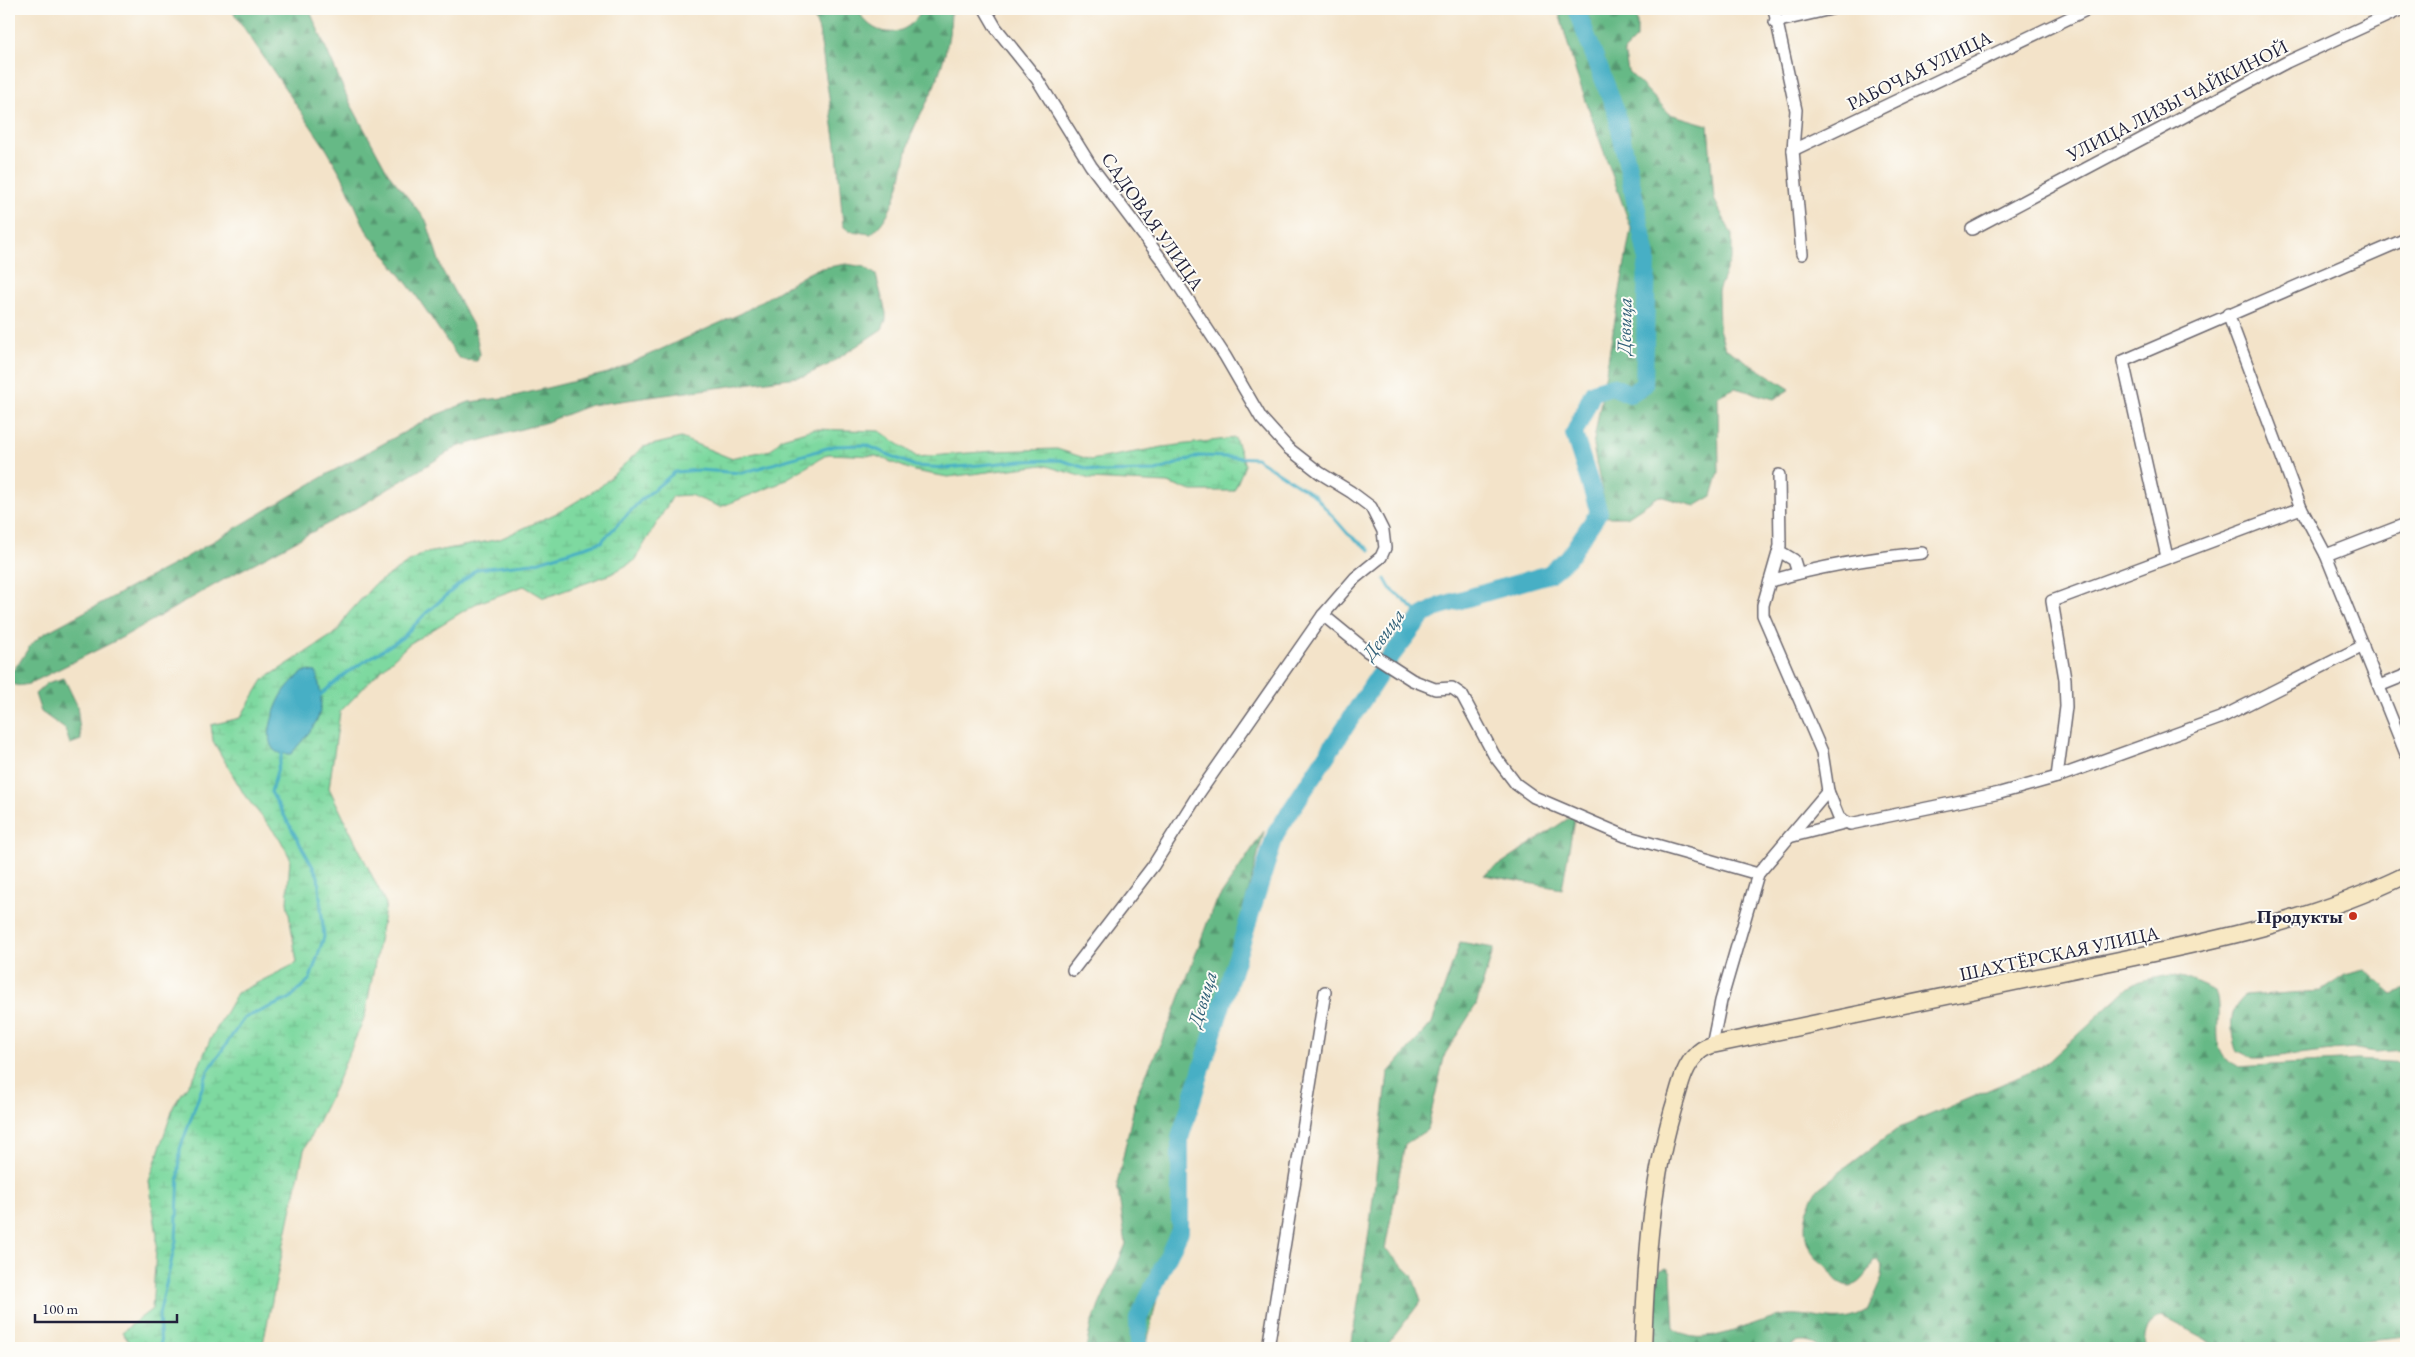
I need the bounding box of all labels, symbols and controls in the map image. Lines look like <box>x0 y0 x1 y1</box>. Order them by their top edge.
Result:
street label: РАБОЧАЯ УЛИЦА <box>1843 24 1996 116</box>
street label: УЛИЦА ЛИЗЫ ЧАЙКИНОЙ <box>2062 34 2292 168</box>
street label: САДОВАЯ УЛИЦА <box>1096 147 1210 296</box>
water label: Девица <box>1610 297 1638 357</box>
water label: Девица <box>1354 603 1410 667</box>
place label: Продукты <box>2257 904 2343 929</box>
marker: Продукты <box>2347 910 2359 922</box>
street label: ШАХТЁРСКАЯ УЛИЦА <box>1957 920 2162 987</box>
water label: Девица <box>1181 968 1223 1032</box>
scale bar <box>35 1292 178 1324</box>
text: 100 m <box>42 1299 79 1318</box>

